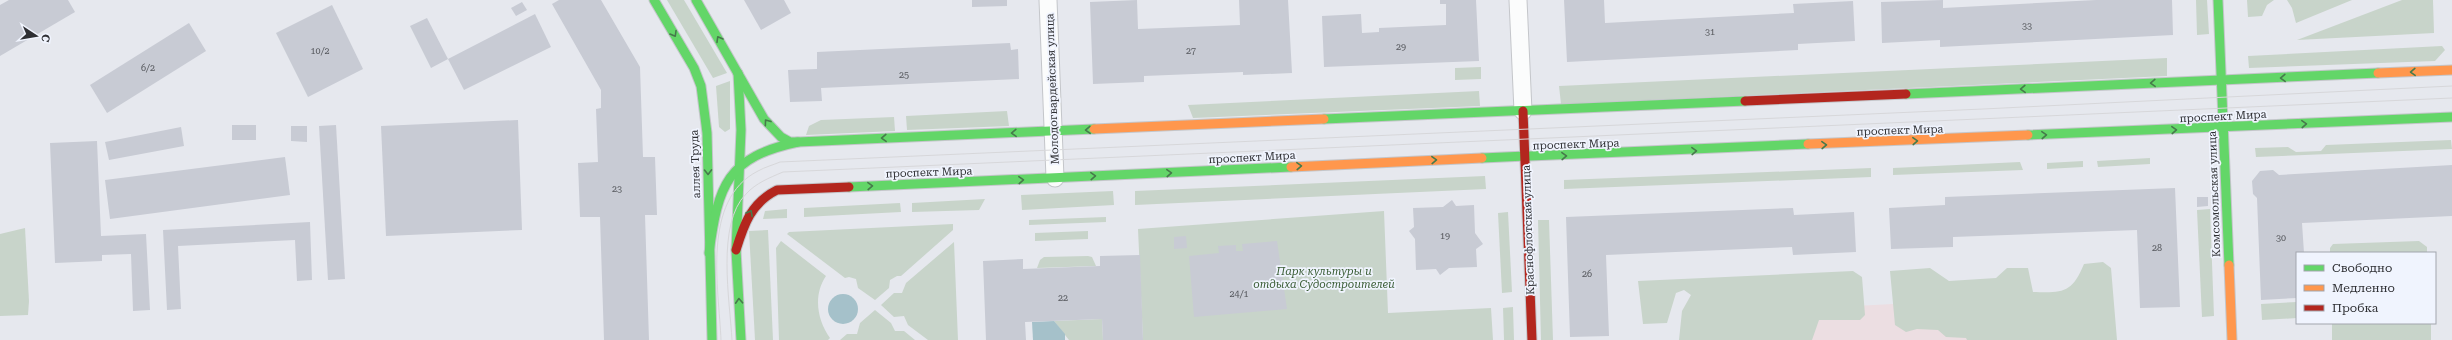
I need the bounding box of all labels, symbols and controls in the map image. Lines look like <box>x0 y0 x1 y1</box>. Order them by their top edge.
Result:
street label: Молодогвардейская улица <box>1043 13 1062 165</box>
north arrow <box>16 16 56 56</box>
house number: 33 <box>2022 21 2032 31</box>
house number: 31 <box>1705 27 1715 37</box>
one-way arrow <box>670 30 677 37</box>
text: С <box>38 33 52 43</box>
one-way arrow <box>716 36 724 43</box>
house number: 29 <box>1396 42 1406 52</box>
house number: 10/2 <box>311 46 329 56</box>
house number: 27 <box>1186 46 1196 56</box>
house number: 6/2 <box>141 63 155 73</box>
one-way arrow <box>2410 68 2416 76</box>
house number: 25 <box>899 70 909 80</box>
one-way arrow <box>2280 73 2286 82</box>
one-way arrow <box>2150 79 2156 88</box>
one-way arrow <box>2020 85 2026 93</box>
street label: проспект Мира <box>2179 108 2267 125</box>
one-way arrow <box>764 119 772 126</box>
one-way arrow <box>2301 120 2307 128</box>
street label: проспект Мира <box>1856 122 1944 139</box>
one-way arrow <box>1085 125 1091 134</box>
one-way arrow <box>2171 125 2177 134</box>
one-way arrow <box>1011 128 1017 137</box>
street label: аллея Труда <box>688 129 703 199</box>
one-way arrow <box>2041 131 2047 140</box>
street label: Комсомольская улица <box>2206 131 2223 257</box>
one-way arrow <box>881 134 887 143</box>
street label: проспект Мира <box>1532 136 1620 153</box>
one-way arrow <box>1912 137 1918 145</box>
one-way arrow <box>1821 141 1827 149</box>
one-way arrow <box>1691 146 1697 155</box>
street label: проспект Мира <box>1208 149 1296 166</box>
one-way arrow <box>1561 152 1567 160</box>
one-way arrow <box>1431 156 1437 165</box>
one-way arrow <box>1296 162 1302 171</box>
street label: проспект Мира <box>885 164 973 181</box>
street label: Краснофлотская улица <box>1520 165 1537 295</box>
one-way arrow <box>704 169 712 175</box>
one-way arrow <box>1166 169 1172 177</box>
one-way arrow <box>1090 172 1096 181</box>
one-way arrow <box>1018 175 1024 184</box>
one-way arrow <box>867 182 873 191</box>
house number: 23 <box>612 184 622 194</box>
one-way arrow <box>745 210 752 217</box>
house number: 19 <box>1440 231 1450 241</box>
house number: 30 <box>2276 233 2286 243</box>
house number: 28 <box>2152 243 2162 253</box>
legend <box>2296 252 2436 324</box>
text: Свободно <box>2332 261 2392 275</box>
park label: Парк культуры и отдыха Судостроителей <box>1253 265 1395 291</box>
house number: 26 <box>1582 269 1592 279</box>
text: Медленно <box>2332 281 2395 295</box>
house number: 24/1 <box>1230 289 1248 299</box>
house number: 22 <box>1058 293 1068 303</box>
one-way arrow <box>735 298 744 304</box>
text: Пробка <box>2332 301 2379 315</box>

